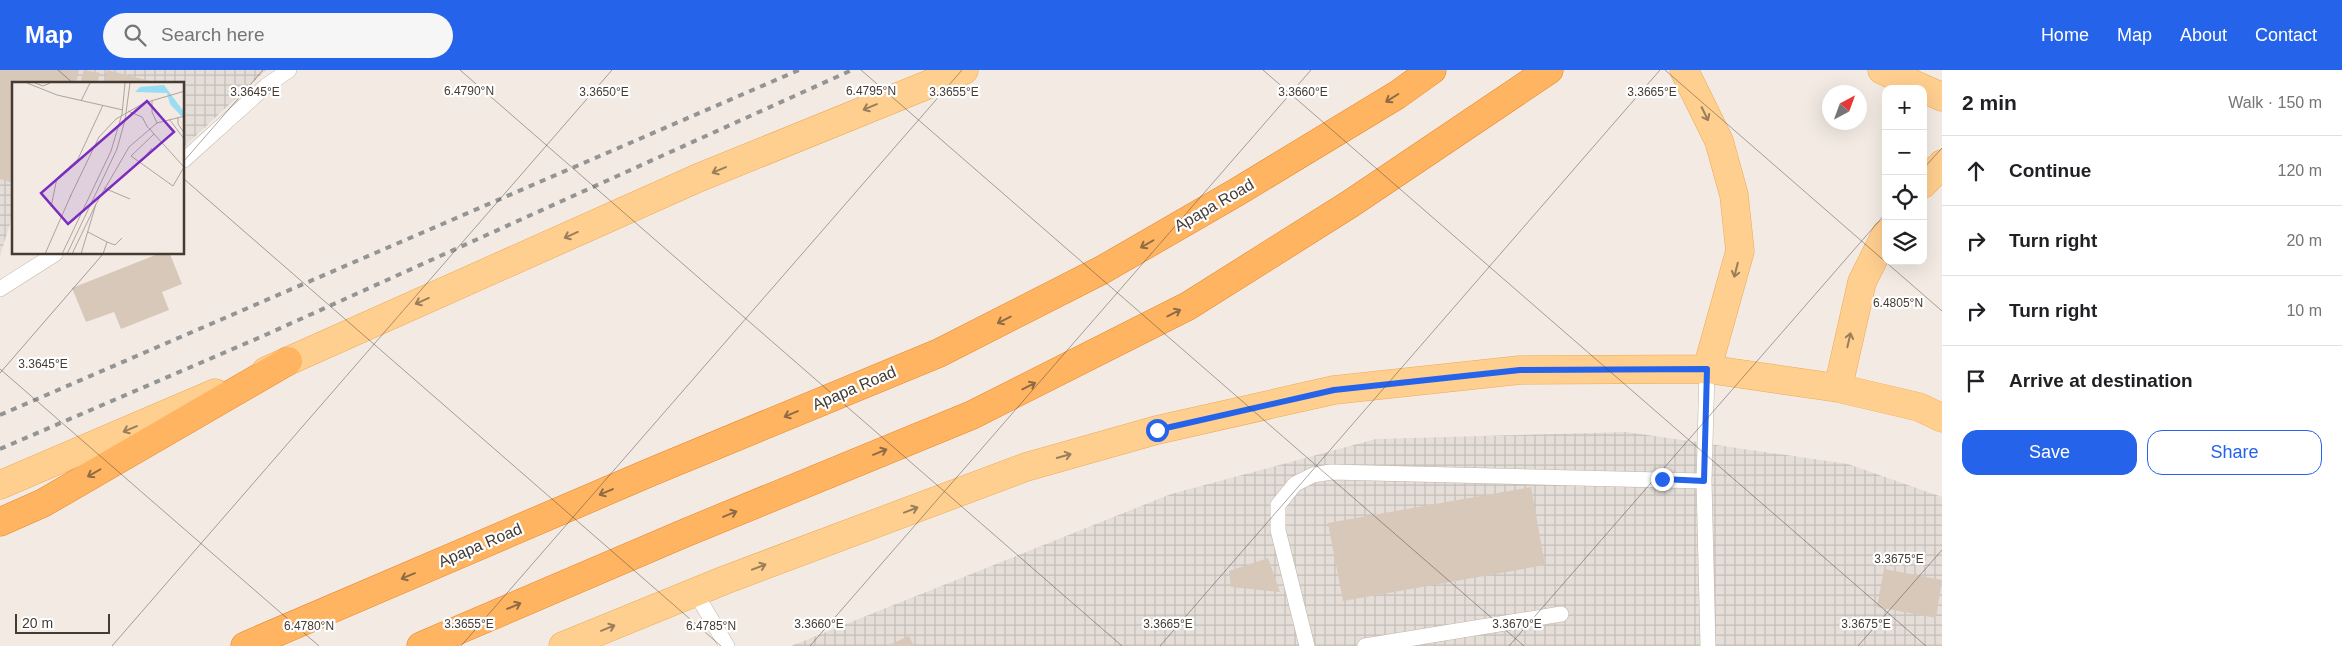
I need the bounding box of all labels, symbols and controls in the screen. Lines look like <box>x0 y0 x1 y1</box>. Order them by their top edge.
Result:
search box <box>103 13 453 58</box>
text: Map <box>25 21 73 48</box>
icon: search <box>121 21 149 49</box>
text: Search here <box>161 24 265 45</box>
text: Home <box>2041 25 2089 45</box>
text: Map <box>2117 25 2152 45</box>
text: About <box>2180 25 2227 45</box>
text: Contact <box>2255 25 2317 45</box>
inset map <box>12 82 185 255</box>
text: 6.4790°N <box>444 84 494 98</box>
text: 6.4795°N <box>846 84 896 98</box>
text: 3.3645°E <box>230 85 280 99</box>
text: 3.3650°E <box>579 85 629 99</box>
text: 3.3655°E <box>929 85 979 99</box>
text: 3.3660°E <box>1278 85 1328 99</box>
text: 3.3665°E <box>1627 85 1677 99</box>
north arrow <box>1822 85 1867 130</box>
map controls <box>1882 85 1927 265</box>
button: + <box>1882 85 1927 130</box>
text: 2 min <box>1962 91 2017 114</box>
one-way arrow <box>1385 93 1399 103</box>
text: Walk · 150 m <box>2228 94 2322 111</box>
one-way arrow <box>862 104 877 113</box>
one-way arrow <box>1701 106 1711 121</box>
button: − <box>1882 130 1927 175</box>
icon: ahead <box>1962 157 1990 185</box>
text: Continue <box>2009 160 2091 181</box>
text: 120 m <box>2278 162 2322 179</box>
one-way arrow <box>712 166 727 175</box>
street label: Apapa Road <box>1171 175 1257 235</box>
button: locate <box>1882 175 1927 220</box>
button: layers <box>1882 220 1927 265</box>
icon: right <box>1962 227 1990 255</box>
text: Turn right <box>2009 230 2097 251</box>
one-way arrow <box>564 231 579 241</box>
text: 20 m <box>2286 232 2322 249</box>
one-way arrow <box>1140 239 1155 249</box>
one-way arrow <box>1731 262 1740 278</box>
text: 6.4805°N <box>1873 296 1923 310</box>
one-way arrow <box>415 297 430 307</box>
icon: right <box>1962 297 1990 325</box>
text: Turn right <box>2009 300 2097 321</box>
text: 10 m <box>2286 302 2322 319</box>
one-way arrow <box>1166 308 1181 317</box>
one-way arrow <box>996 315 1011 325</box>
one-way arrow <box>1845 333 1854 349</box>
text: 3.3645°E <box>18 357 68 371</box>
street label: Apapa Road <box>810 363 898 413</box>
icon: arrive <box>1962 367 1990 395</box>
text: Arrive at destination <box>2009 370 2193 391</box>
one-way arrow <box>1021 381 1036 391</box>
one-way arrow <box>784 410 799 419</box>
route start <box>1146 419 1169 442</box>
one-way arrow <box>123 425 138 434</box>
button: Save <box>1962 430 2137 475</box>
button: Share <box>2147 430 2322 475</box>
one-way arrow <box>873 447 888 456</box>
one-way arrow <box>1056 451 1072 460</box>
route end <box>1651 468 1674 491</box>
one-way arrow <box>87 469 102 478</box>
one-way arrow <box>599 487 614 497</box>
one-way arrow <box>903 505 918 514</box>
one-way arrow <box>722 509 737 519</box>
street label: Apapa Road <box>436 520 524 570</box>
text: 3.3675°E <box>1874 552 1924 566</box>
one-way arrow <box>751 562 766 571</box>
one-way arrow <box>401 573 416 582</box>
one-way arrow <box>506 601 521 611</box>
scale bar <box>15 611 110 634</box>
text: 20 m <box>22 615 53 631</box>
text: 3.3655°E <box>444 617 494 631</box>
text: 3.3660°E <box>794 617 844 631</box>
text: 3.3665°E <box>1143 617 1193 631</box>
text: 3.3670°E <box>1492 617 1542 631</box>
text: 3.3675°E <box>1841 617 1891 631</box>
text: 6.4780°N <box>284 619 334 633</box>
text: 6.4785°N <box>686 619 736 633</box>
one-way arrow <box>600 622 615 632</box>

